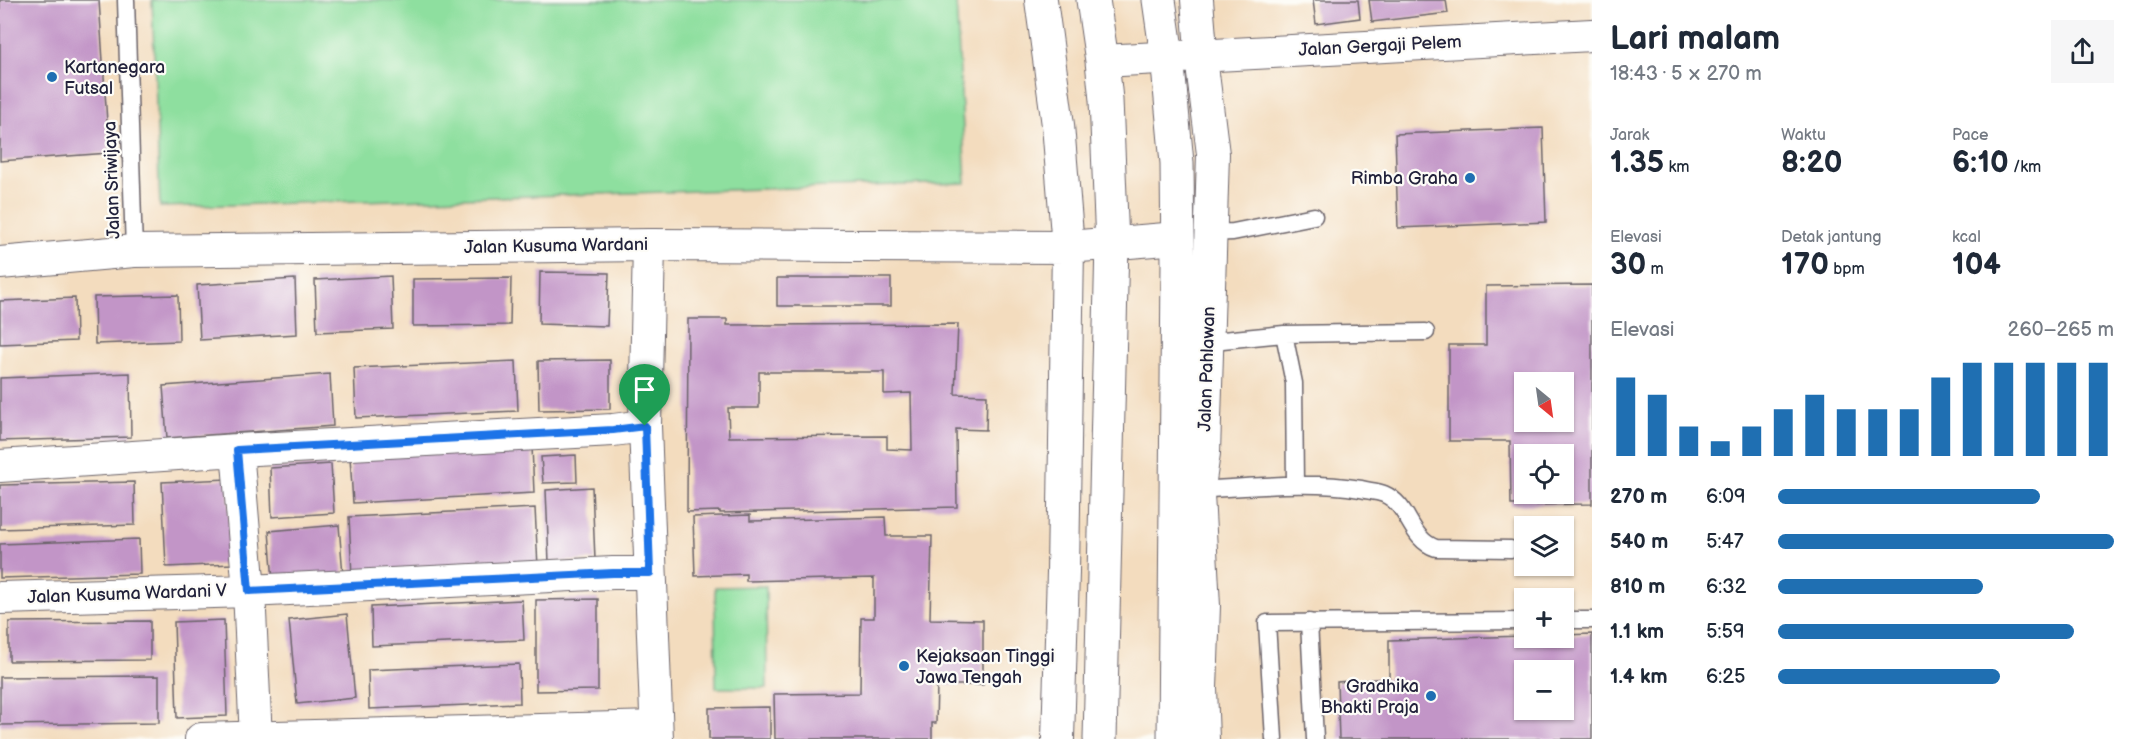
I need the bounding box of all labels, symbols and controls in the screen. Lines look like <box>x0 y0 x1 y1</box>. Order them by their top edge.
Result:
text: Lari malam <box>1610 19 1780 59</box>
button: share <box>2051 20 2114 83</box>
street label: Jalan Gergaji Pelem <box>1298 31 1462 61</box>
place label: Kartanegara Futsal <box>64 57 165 99</box>
text: 18:43 · 5 × 270 m <box>1610 62 1762 86</box>
marker: Kartanegara Futsal <box>45 70 59 84</box>
street label: Jalan Sriwijaya <box>99 121 125 239</box>
text: Jarak <box>1610 126 1649 145</box>
text: Waktu <box>1781 126 1826 145</box>
text: Pace <box>1952 126 1988 145</box>
text: 1.35 <box>1610 145 1664 181</box>
text: 8:20 <box>1781 145 1842 181</box>
text: 6:10 <box>1952 145 2009 181</box>
text: km <box>1664 158 1689 177</box>
text: /km <box>2009 158 2041 177</box>
place label: Rimba Graha <box>1351 168 1458 189</box>
marker: Rimba Graha <box>1463 171 1477 185</box>
text: Elevasi <box>1610 228 1662 247</box>
text: Detak jantung <box>1781 228 1881 247</box>
text: kcal <box>1952 228 1981 247</box>
street label: Jalan Kusuma Wardani <box>464 234 648 258</box>
text: 30 <box>1610 247 1646 283</box>
text: 170 <box>1781 247 1829 283</box>
text: 104 <box>1952 247 2001 283</box>
text: m <box>1646 260 1664 279</box>
text: bpm <box>1829 260 1865 279</box>
street label: Jalan Pahlawan <box>1194 306 1220 432</box>
text: Elevasi <box>1610 318 1675 342</box>
text: 260–265 m <box>2008 318 2114 342</box>
pin <box>619 364 670 426</box>
north arrow <box>1514 372 1574 432</box>
map controls <box>1514 372 1574 720</box>
icon: arrive <box>628 373 661 406</box>
button: locate <box>1514 444 1574 504</box>
text: 270 m <box>1610 485 1667 509</box>
text: 6:09 <box>1706 485 1746 509</box>
button: layers <box>1514 516 1574 576</box>
text: 540 m <box>1610 530 1668 554</box>
text: 5:47 <box>1706 530 1744 554</box>
text: 810 m <box>1610 575 1665 599</box>
text: 6:32 <box>1706 575 1746 599</box>
street label: Jalan Kusuma Wardani V <box>27 580 227 608</box>
button: + <box>1514 588 1574 648</box>
text: 1.1 km <box>1610 620 1664 644</box>
text: 5:59 <box>1706 620 1745 644</box>
place label: Kejaksaan Tinggi Jawa Tengah <box>916 646 1055 688</box>
marker: Kejaksaan Tinggi Jawa Tengah <box>897 659 911 673</box>
button: − <box>1514 660 1574 720</box>
text: 1.4 km <box>1610 665 1668 689</box>
text: 6:25 <box>1706 665 1746 689</box>
place label: Gradhika Bhakti Praja <box>1320 676 1419 718</box>
marker: Gradhika Bhakti Praja <box>1424 689 1438 703</box>

